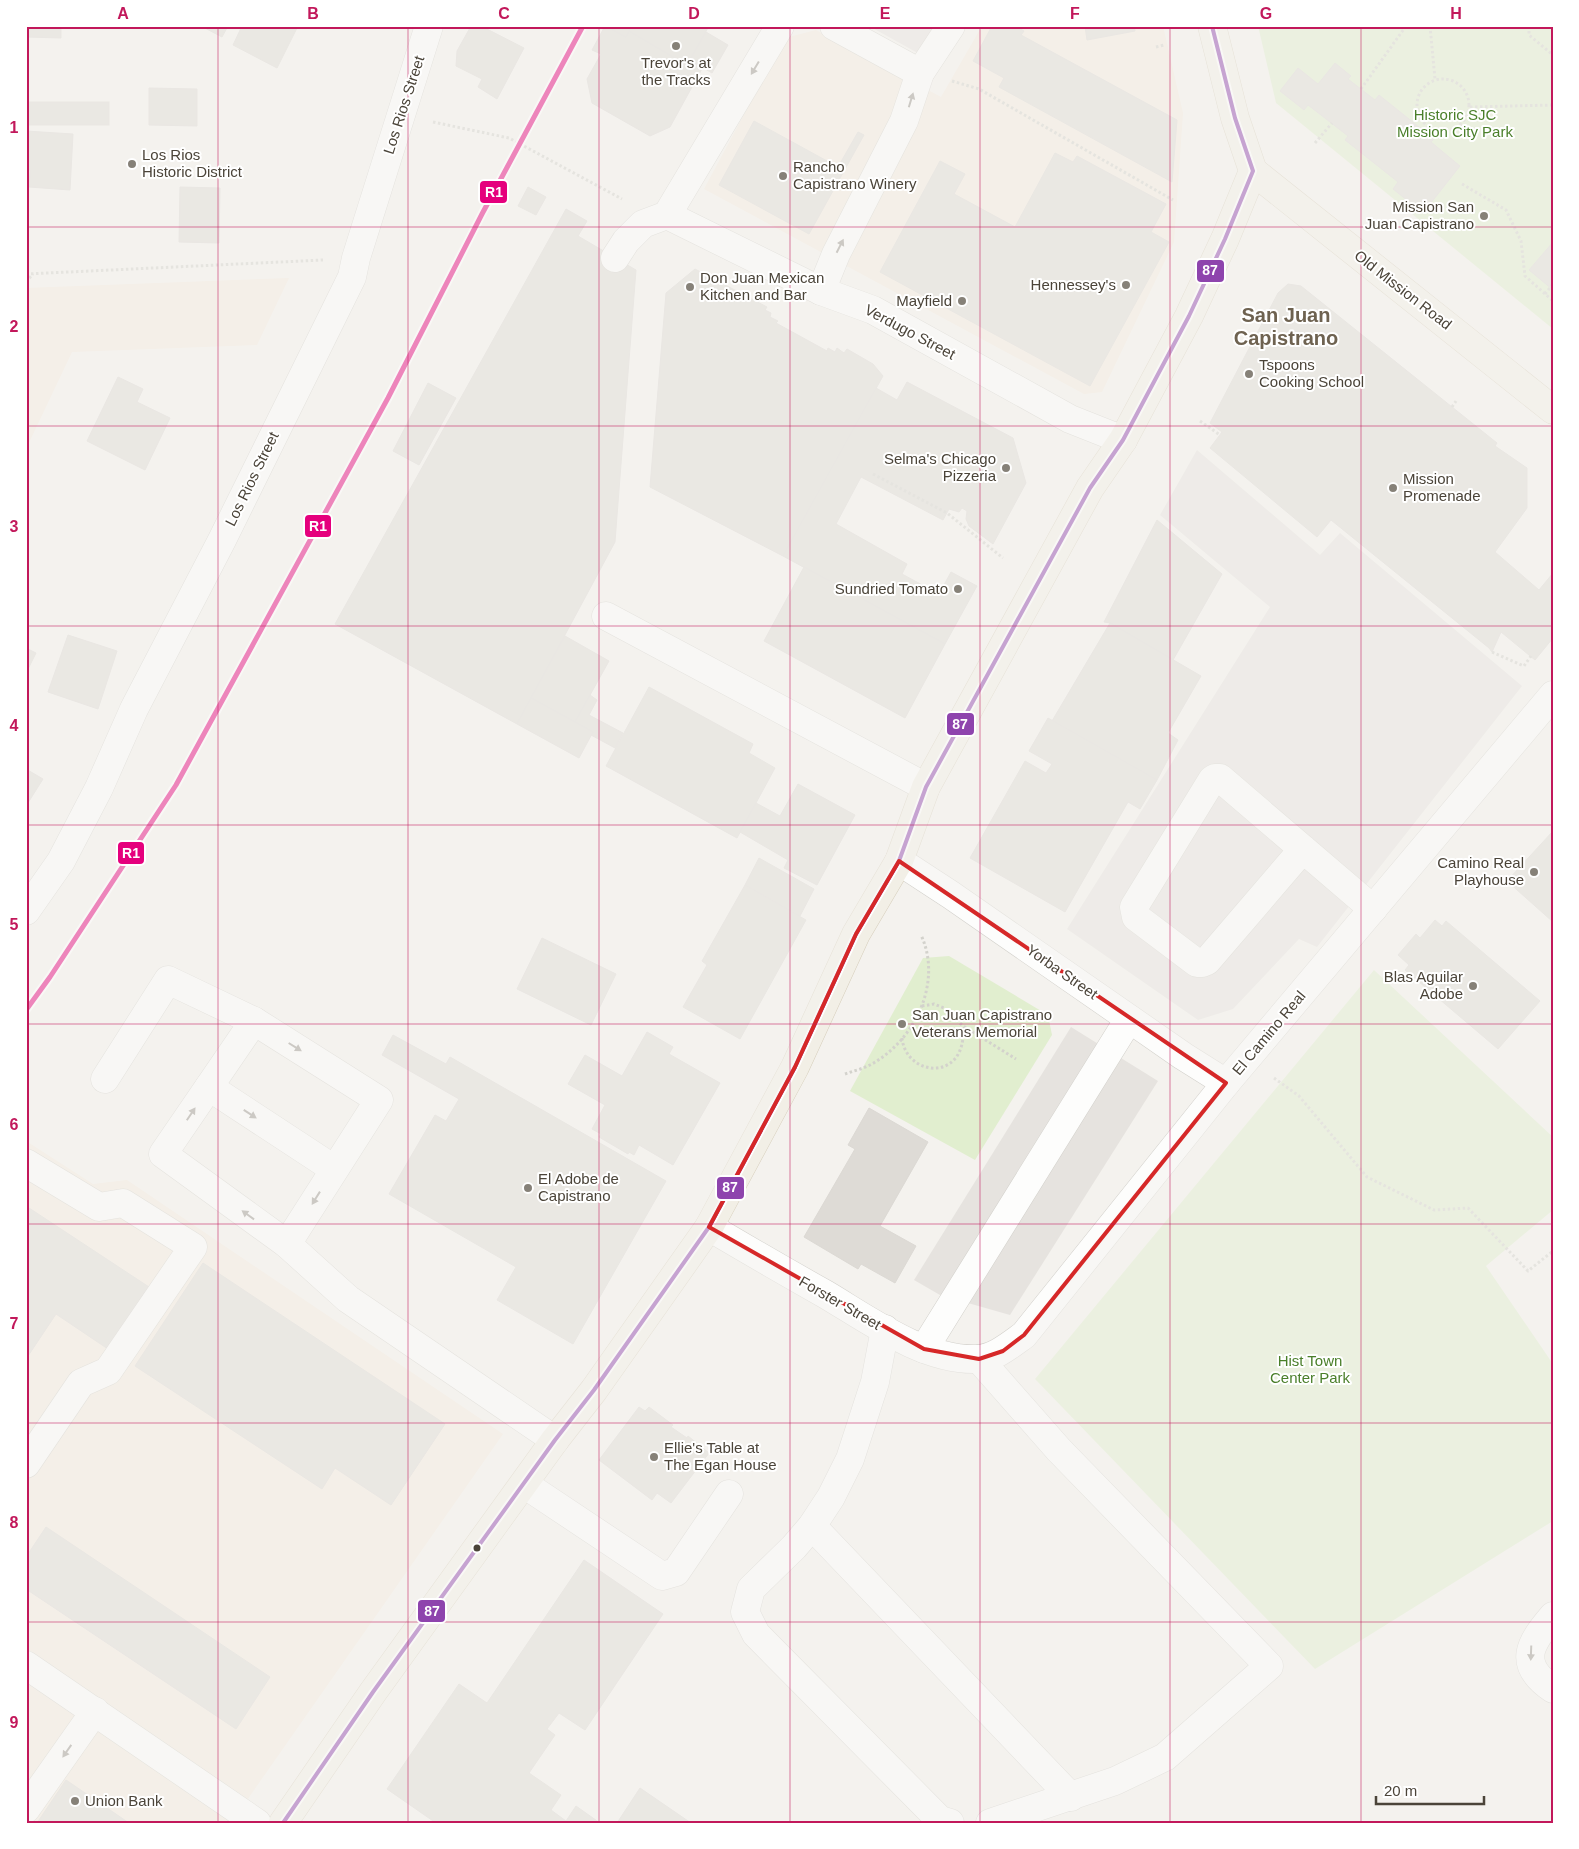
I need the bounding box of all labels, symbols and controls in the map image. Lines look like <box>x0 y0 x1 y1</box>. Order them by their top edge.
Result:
text: A <box>117 5 129 22</box>
text: B <box>307 5 319 22</box>
text: C <box>498 5 510 22</box>
text: D <box>688 5 700 22</box>
text: E <box>880 5 891 22</box>
text: F <box>1070 5 1080 22</box>
text: G <box>1260 5 1272 22</box>
text: H <box>1450 5 1462 22</box>
marker: Trevor's at the Tracks <box>670 40 682 52</box>
street label: Los Rios Street <box>380 53 428 156</box>
place label: Trevor's at the Tracks <box>641 54 712 88</box>
one-way arrow <box>750 61 759 74</box>
one-way arrow <box>908 93 915 108</box>
park label: Historic SJC Mission City Park <box>1397 106 1513 140</box>
text: 1 <box>10 119 19 136</box>
place label: Los Rios Historic District <box>142 146 243 180</box>
marker: Los Rios Historic District <box>126 158 138 170</box>
place label: Rancho Capistrano Winery <box>793 158 917 192</box>
marker: Rancho Capistrano Winery <box>777 170 789 182</box>
line badge: R1 <box>479 180 508 204</box>
text: R1 <box>485 184 503 200</box>
place label: Mission San Juan Capistrano <box>1365 198 1474 232</box>
marker: Mission San Juan Capistrano <box>1478 210 1490 222</box>
one-way arrow <box>836 239 844 253</box>
street label: Old Mission Road <box>1351 246 1455 333</box>
line badge: 87 <box>1196 259 1225 283</box>
text: 87 <box>1202 262 1218 278</box>
place label: Don Juan Mexican Kitchen and Bar <box>700 269 824 303</box>
place label: Hennessey's <box>1031 276 1116 293</box>
marker: Hennessey's <box>1120 279 1132 291</box>
marker: Don Juan Mexican Kitchen and Bar <box>684 281 696 293</box>
place label: Mayfield <box>896 292 952 309</box>
marker: Mayfield <box>956 295 968 307</box>
street label: Verdugo Street <box>862 301 959 363</box>
district label: San Juan Capistrano <box>1234 304 1338 349</box>
text: 2 <box>10 318 19 335</box>
place label: Tspoons Cooking School <box>1259 356 1364 390</box>
marker: Tspoons Cooking School <box>1243 368 1255 380</box>
street label: Los Rios Street <box>221 428 282 529</box>
place label: Selma's Chicago Pizzeria <box>884 450 997 484</box>
marker: Selma's Chicago Pizzeria <box>1000 462 1012 474</box>
place label: Mission Promenade <box>1403 470 1481 504</box>
marker: Mission Promenade <box>1387 482 1399 494</box>
line badge: R1 <box>304 514 332 538</box>
text: 3 <box>10 518 19 535</box>
text: R1 <box>309 518 327 534</box>
place label: Sundried Tomato <box>835 580 948 597</box>
marker: Sundried Tomato <box>952 583 964 595</box>
line badge: 87 <box>946 712 975 736</box>
text: 87 <box>952 716 968 732</box>
text: 4 <box>10 717 19 734</box>
line badge: R1 <box>117 841 145 865</box>
text: R1 <box>122 845 140 861</box>
place label: Camino Real Playhouse <box>1437 854 1524 888</box>
marker: Camino Real Playhouse <box>1528 866 1540 878</box>
text: 5 <box>10 916 19 933</box>
street label: Yorba Street <box>1023 941 1102 1003</box>
place label: Blas Aguilar Adobe <box>1384 968 1463 1002</box>
marker: Blas Aguilar Adobe <box>1467 980 1479 992</box>
street label: El Camino Real <box>1229 987 1309 1078</box>
place label: San Juan Capistrano Veterans Memorial <box>912 1006 1052 1040</box>
marker: San Juan Capistrano Veterans Memorial <box>896 1018 908 1030</box>
one-way arrow <box>288 1042 302 1052</box>
one-way arrow <box>186 1107 196 1121</box>
one-way arrow <box>243 1109 257 1119</box>
text: 6 <box>10 1116 19 1133</box>
place label: El Adobe de Capistrano <box>538 1170 619 1204</box>
line badge: 87 <box>716 1176 745 1200</box>
text: 87 <box>722 1179 738 1195</box>
marker: El Adobe de Capistrano <box>522 1182 534 1194</box>
one-way arrow <box>311 1191 321 1204</box>
one-way arrow <box>241 1210 254 1220</box>
street label: Forster Street <box>796 1272 885 1333</box>
text: 7 <box>10 1315 19 1332</box>
park label: Hist Town Center Park <box>1270 1352 1351 1386</box>
place label: Ellie's Table at The Egan House <box>664 1439 777 1473</box>
marker: Ellie's Table at The Egan House <box>648 1451 660 1463</box>
text: 8 <box>10 1514 19 1531</box>
unlabelled marker <box>472 1543 482 1553</box>
line badge: 87 <box>417 1599 446 1623</box>
text: 87 <box>424 1603 440 1619</box>
one-way arrow <box>1527 1646 1535 1662</box>
text: 9 <box>10 1714 19 1731</box>
one-way arrow <box>62 1744 72 1758</box>
scale bar <box>1376 1774 1484 1806</box>
text: 20 m <box>1384 1782 1417 1799</box>
place label: Union Bank <box>85 1792 163 1809</box>
marker: Union Bank <box>69 1795 81 1807</box>

